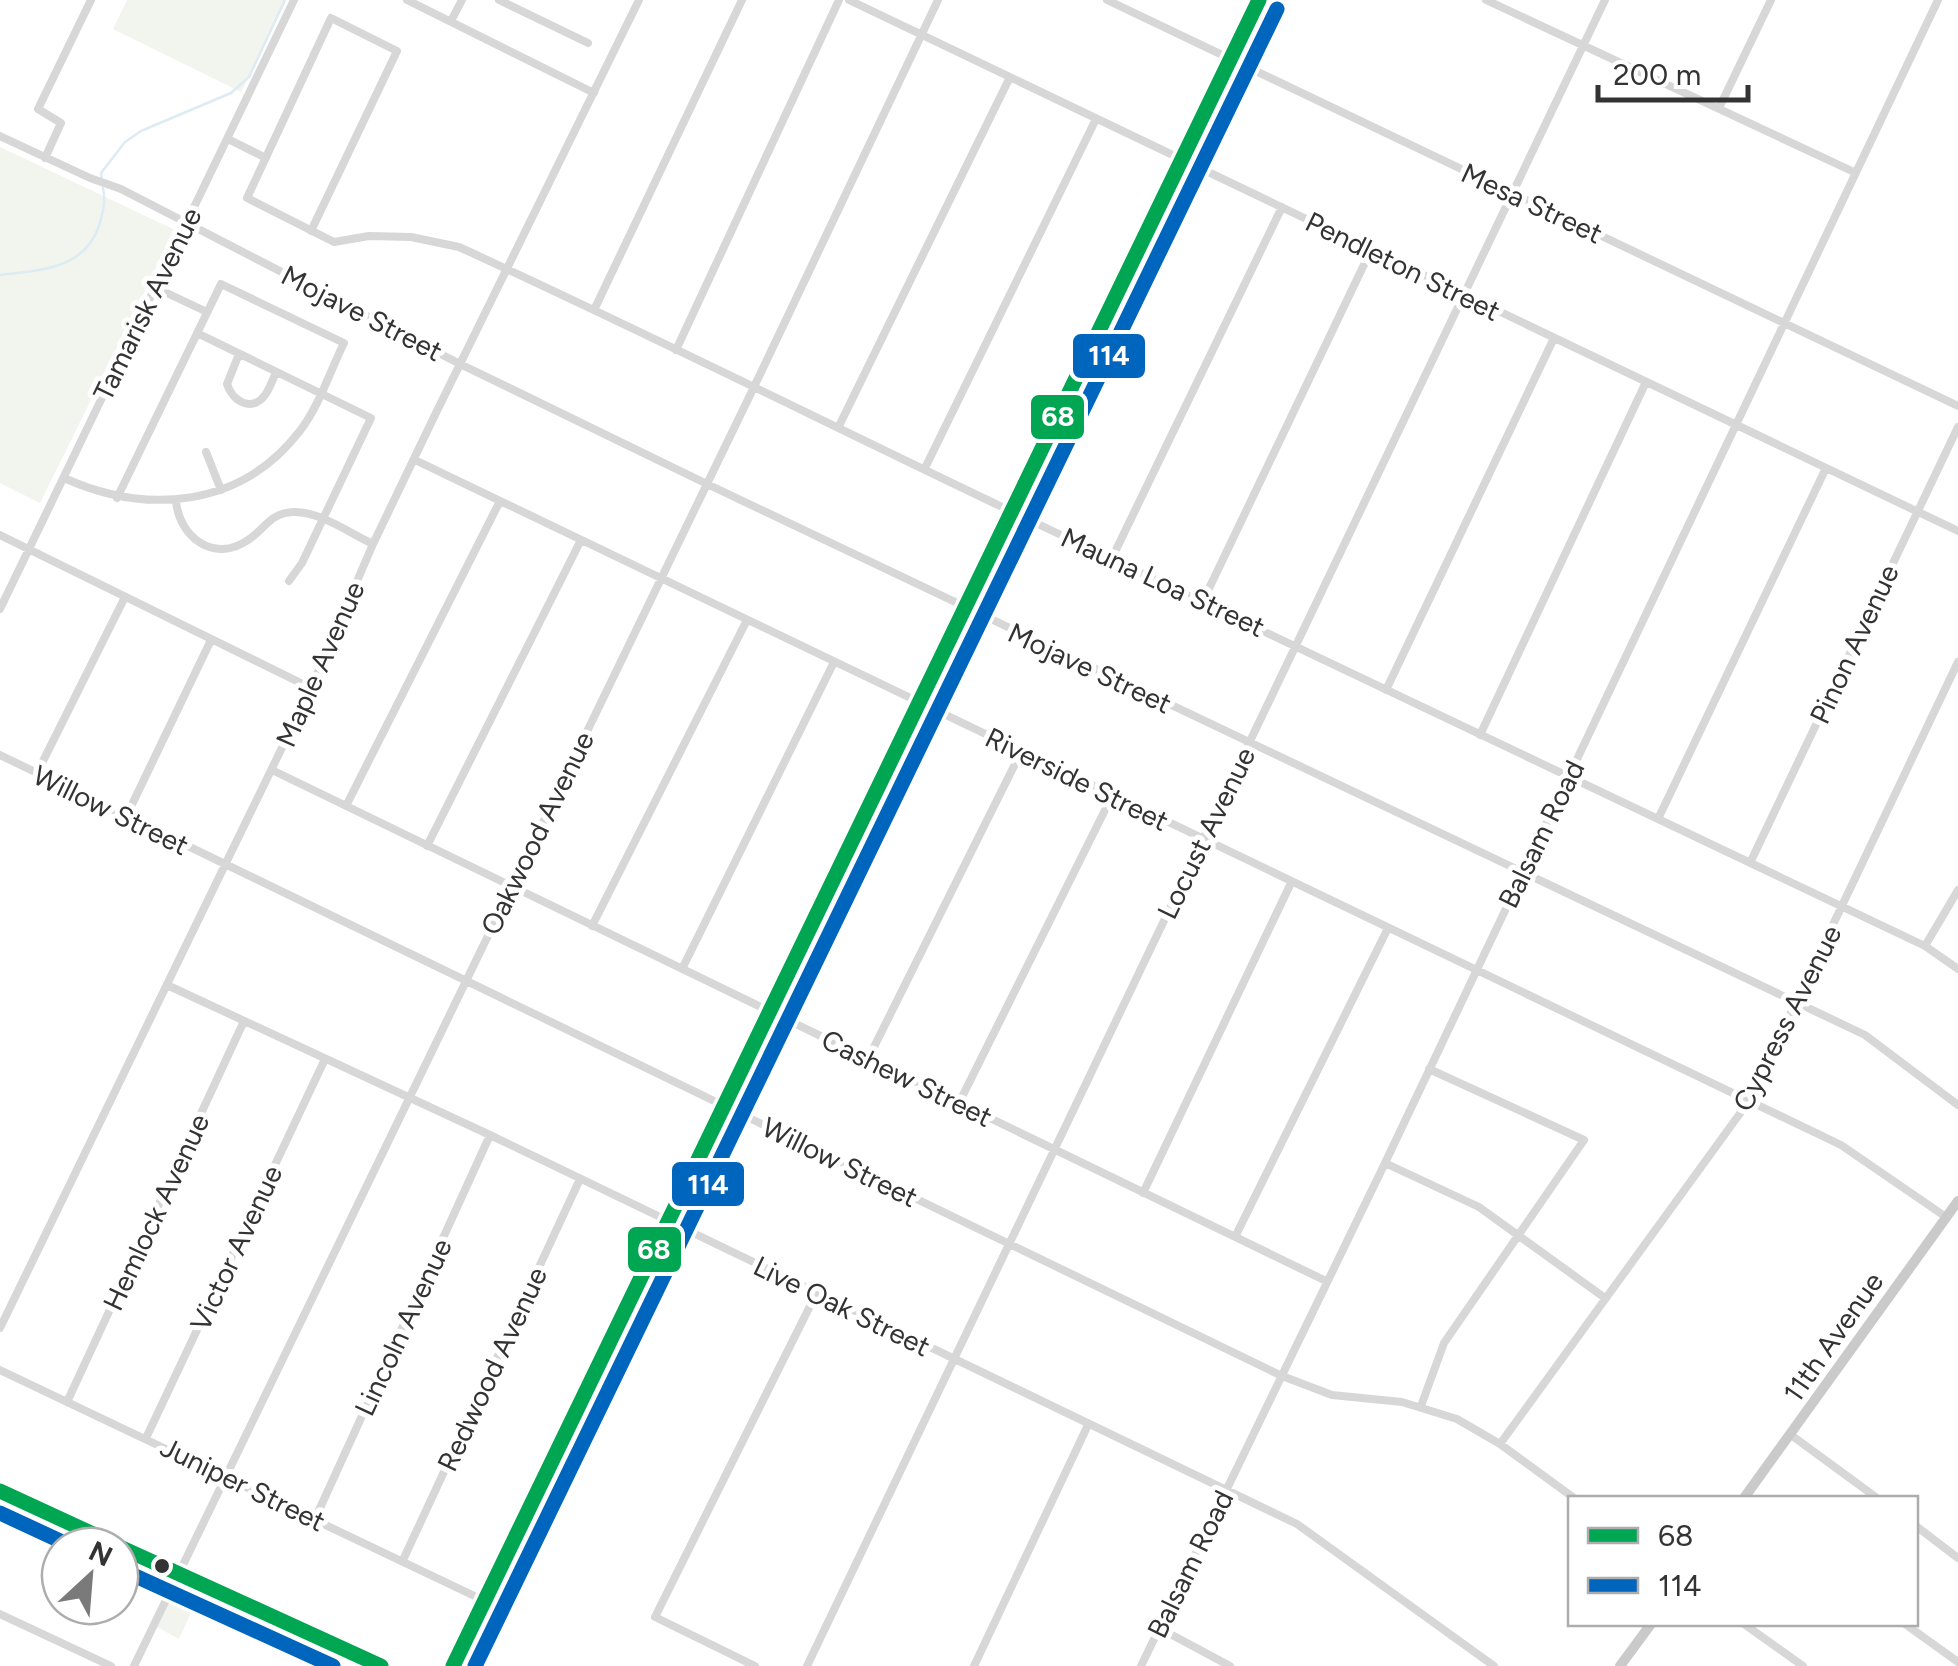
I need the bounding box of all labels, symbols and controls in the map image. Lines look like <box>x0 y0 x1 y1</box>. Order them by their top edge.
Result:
scale bar <box>1598 40 1748 102</box>
text: 200 m <box>1613 56 1701 93</box>
street label: Mesa Street <box>1456 156 1608 250</box>
street label: Tamarisk Avenue <box>86 202 208 406</box>
street label: Pendleton Street <box>1300 204 1506 328</box>
street label: Mojave Street <box>276 258 448 368</box>
line badge: 114 <box>1071 332 1147 380</box>
text: 114 <box>1088 338 1130 372</box>
line badge: 68 <box>1029 393 1086 441</box>
text: 68 <box>1041 399 1075 433</box>
street label: Mauna Loa Street <box>1056 520 1270 644</box>
street label: Pinon Avenue <box>1802 559 1906 729</box>
street label: Maple Avenue <box>268 576 372 752</box>
street label: Mojave Street <box>1003 615 1177 721</box>
street label: Riverside Street <box>980 720 1174 838</box>
street label: Oakwood Avenue <box>473 726 601 940</box>
street label: Locust Avenue <box>1150 742 1262 924</box>
street label: Balsam Road <box>1491 755 1591 913</box>
street label: Willow Street <box>28 758 194 862</box>
street label: Cypress Avenue <box>1726 919 1848 1117</box>
street label: Cashew Street <box>816 1022 998 1134</box>
street label: Hemlock Avenue <box>96 1108 216 1316</box>
street label: Willow Street <box>757 1110 923 1214</box>
street label: Victor Avenue <box>183 1160 289 1336</box>
line badge: 114 <box>670 1160 746 1208</box>
text: 114 <box>687 1167 729 1201</box>
line badge: 68 <box>626 1225 683 1274</box>
text: 68 <box>637 1232 671 1266</box>
street label: Lincoln Avenue <box>347 1233 459 1421</box>
street label: Live Oak Street <box>748 1249 936 1363</box>
street label: Redwood Avenue <box>430 1262 554 1476</box>
street label: 11th Avenue <box>1776 1265 1890 1409</box>
street label: Juniper Street <box>155 1430 331 1538</box>
street label: Balsam Road <box>1140 1485 1240 1643</box>
legend <box>1568 1496 1918 1626</box>
text: 68 <box>1658 1517 1693 1554</box>
north arrow <box>40 1526 140 1626</box>
text: N <box>84 1534 118 1574</box>
unlabelled marker <box>152 1556 172 1576</box>
text: 114 <box>1658 1567 1701 1604</box>

